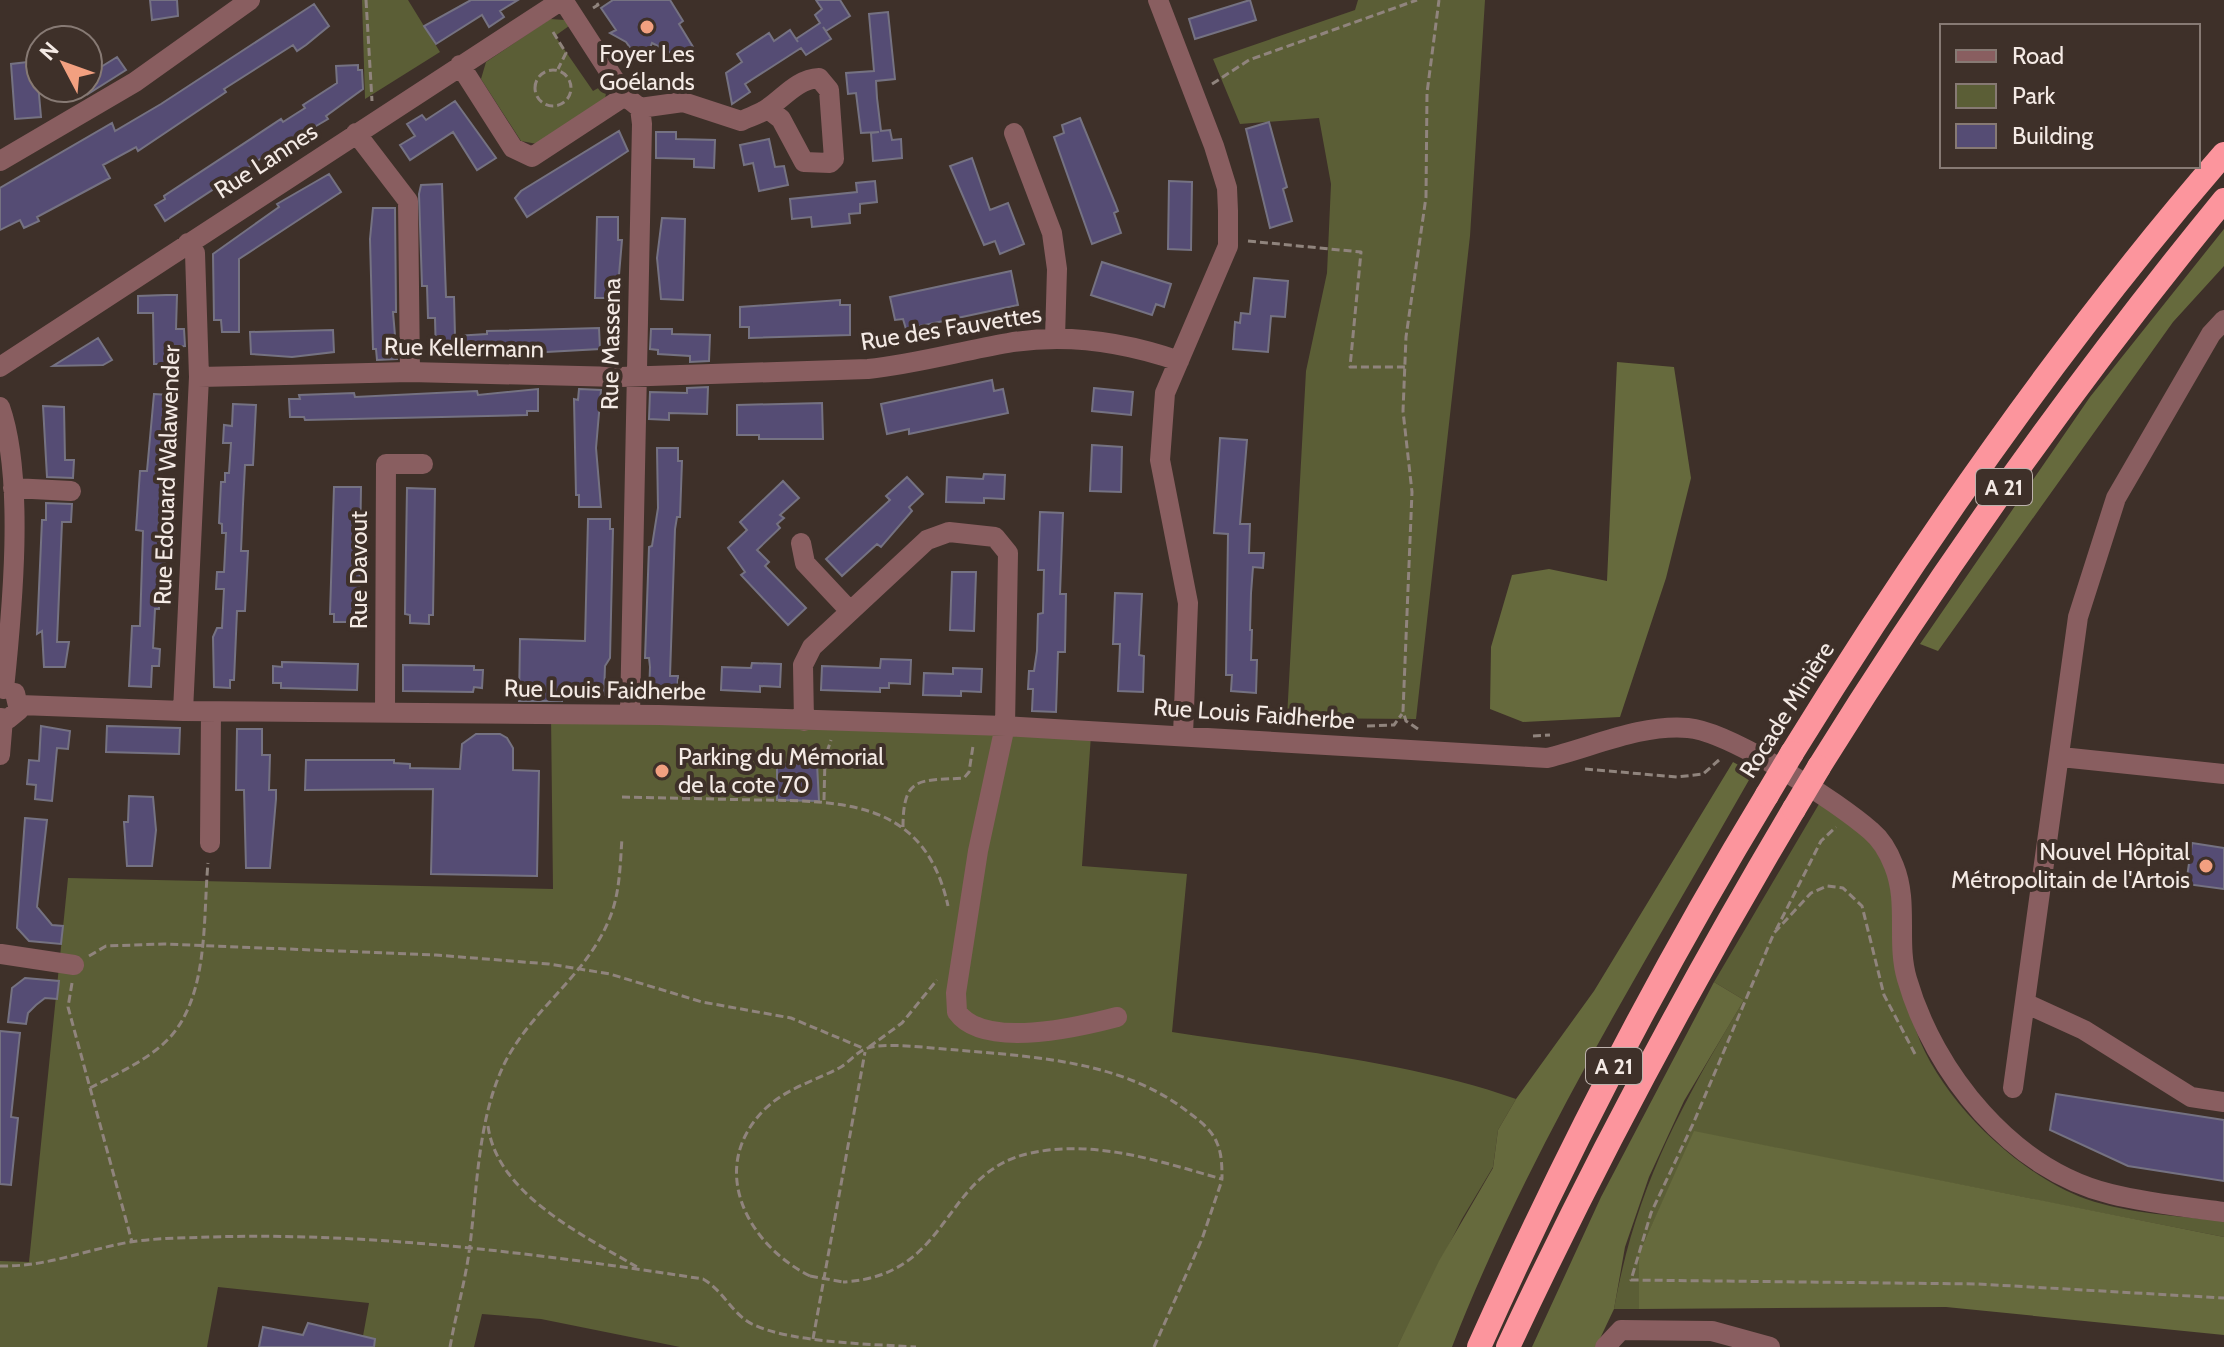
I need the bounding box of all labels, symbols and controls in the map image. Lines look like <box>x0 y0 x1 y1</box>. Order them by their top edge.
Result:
marker: Foyer Les Goélands <box>638 18 656 36</box>
north arrow <box>24 24 104 104</box>
legend <box>1940 24 2200 168</box>
text: N <box>34 36 65 66</box>
place label: Foyer Les Goélands <box>599 39 695 96</box>
text: Road <box>2012 41 2064 70</box>
text: Park <box>2012 81 2055 110</box>
street label: Rue Lannes <box>209 117 323 205</box>
text: Building <box>2012 121 2094 150</box>
street label: Rue Massena <box>595 277 626 410</box>
street label: Rue des Fauvettes <box>858 299 1044 356</box>
street label: Rue Kellermann <box>384 332 544 363</box>
street label: Rue Edouard Walawender <box>147 344 186 606</box>
road number: A 21 <box>1976 469 2032 505</box>
street label: Rue Davout <box>344 511 373 629</box>
street label: Rocade Minière <box>1733 636 1840 783</box>
street label: Rue Louis Faidherbe <box>504 673 706 706</box>
street label: Rue Louis Faidherbe <box>1152 692 1356 735</box>
place label: Parking du Mémorial de la cote 70 <box>678 742 884 799</box>
marker: Parking du Mémorial de la cote 70 <box>653 762 671 780</box>
place label: Nouvel Hôpital Métropolitain de l'Artois <box>1951 837 2190 894</box>
marker: Nouvel Hôpital Métropolitain de l'Artois <box>2197 857 2215 875</box>
road number: A 21 <box>1586 1048 1642 1084</box>

